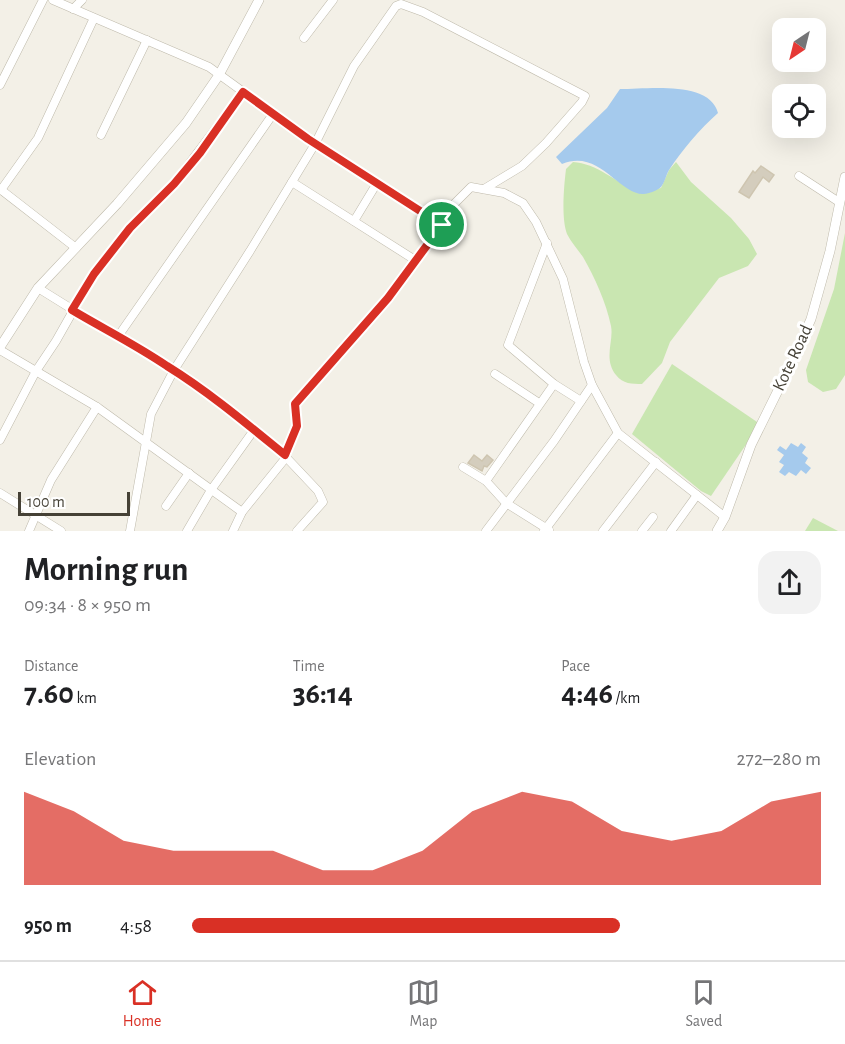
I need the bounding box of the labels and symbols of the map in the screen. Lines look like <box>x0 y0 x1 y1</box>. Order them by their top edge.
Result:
north arrow <box>772 18 826 72</box>
pin <box>416 199 467 250</box>
street label: Kote Road <box>770 322 816 394</box>
scale bar <box>18 489 130 516</box>

